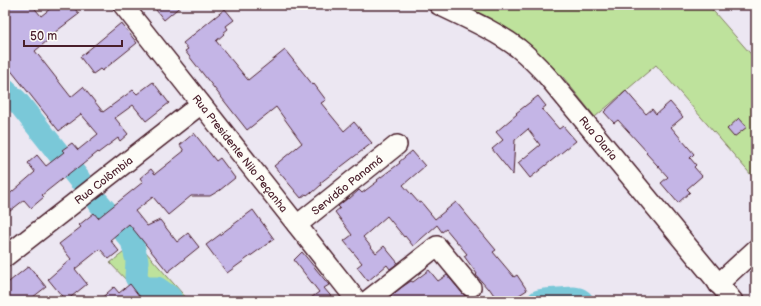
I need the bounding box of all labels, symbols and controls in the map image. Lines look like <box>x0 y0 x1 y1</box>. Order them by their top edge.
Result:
scale bar <box>24 22 122 48</box>
text: 50 m <box>30 29 57 44</box>
street label: Rua Presidente Nilo Peçanha <box>189 92 290 215</box>
street label: Rua Olaria <box>576 114 620 163</box>
street label: Servidão Panamá <box>309 153 385 218</box>
street label: Rua Colômbia <box>72 154 135 207</box>

